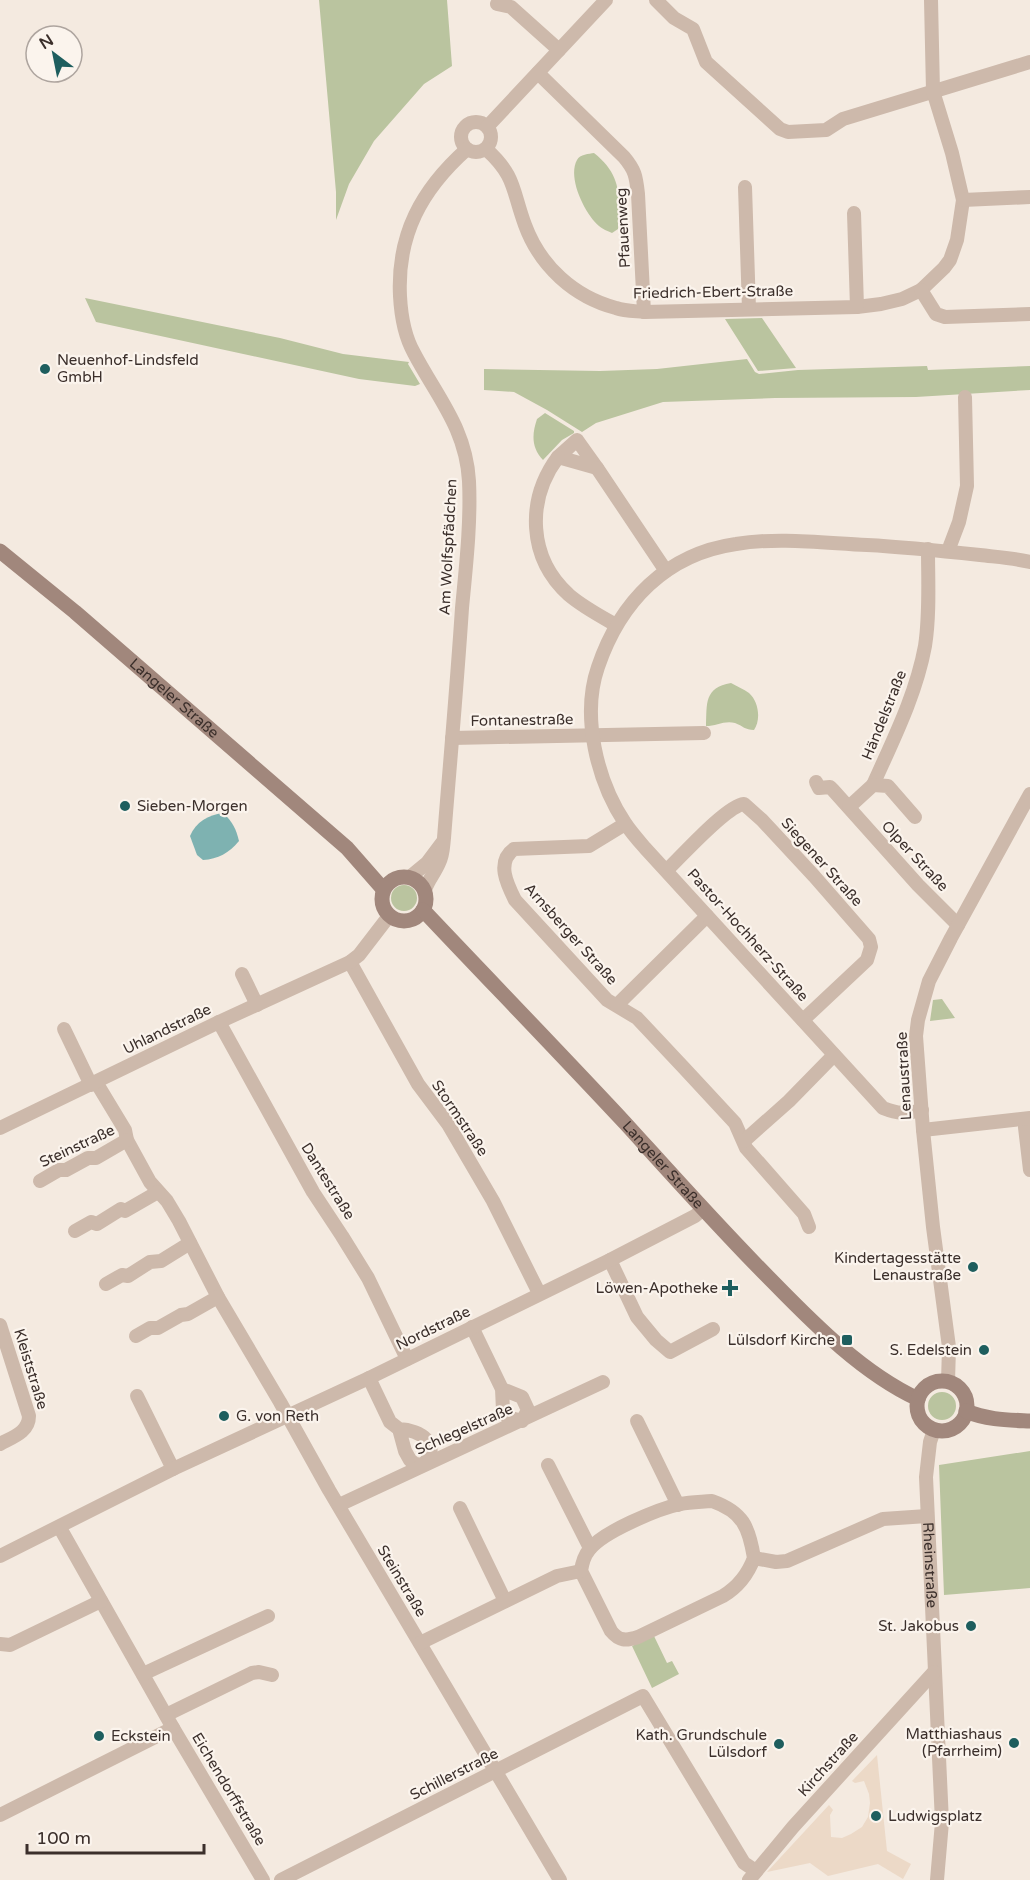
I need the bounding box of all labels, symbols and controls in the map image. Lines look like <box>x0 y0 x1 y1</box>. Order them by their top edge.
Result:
north arrow <box>24 24 84 84</box>
text: N <box>36 30 57 54</box>
street label: Pfauenweg <box>612 187 634 269</box>
street label: Friedrich-Ebert-Straße <box>633 282 793 302</box>
place label: Neuenhof-Lindsfeld GmbH <box>57 351 199 386</box>
marker: Neuenhof-Lindsfeld GmbH <box>38 362 52 376</box>
street label: Am Wolfspfädchen <box>435 478 461 616</box>
street label: Langeler Straße <box>126 654 223 742</box>
street label: Händelstraße <box>858 667 910 763</box>
street label: Fontanestraße <box>470 710 574 730</box>
place label: Sieben-Morgen <box>137 797 248 815</box>
marker: Sieben-Morgen <box>118 799 132 813</box>
street label: Siegener Straße <box>778 814 866 910</box>
street label: Olper Straße <box>878 817 952 895</box>
street label: Pastor-Hochherz-Straße <box>684 865 812 1005</box>
street label: Arnsberger Straße <box>521 879 621 989</box>
street label: Uhlandstraße <box>120 1000 214 1058</box>
street label: Lenaustraße <box>893 1031 915 1121</box>
street label: Stormstraße <box>428 1077 492 1159</box>
street label: Langeler Straße <box>619 1117 707 1212</box>
street label: Steinstraße <box>37 1121 117 1171</box>
street label: Dantestraße <box>297 1139 359 1223</box>
place label: Kindertagesstätte Lenaustraße <box>834 1249 961 1284</box>
marker: Kindertagesstätte Lenaustraße <box>966 1260 980 1274</box>
place label: Löwen-Apotheke <box>596 1279 718 1297</box>
marker: Löwen-Apotheke <box>723 1281 737 1295</box>
street label: Nordstraße <box>393 1302 473 1354</box>
street label: Kleiststraße <box>10 1326 52 1412</box>
place label: Lülsdorf Kirche <box>727 1331 835 1349</box>
marker: Lülsdorf Kirche <box>840 1333 854 1347</box>
place label: S. Edelstein <box>890 1341 972 1359</box>
marker: S. Edelstein <box>977 1343 991 1357</box>
street label: Schlegelstraße <box>412 1399 516 1459</box>
place label: G. von Reth <box>236 1407 319 1425</box>
marker: G. von Reth <box>217 1409 231 1423</box>
street label: Rheinstraße <box>919 1522 941 1608</box>
street label: Steinstraße <box>374 1542 430 1620</box>
place label: St. Jakobus <box>878 1617 959 1635</box>
marker: St. Jakobus <box>964 1619 978 1633</box>
place label: Matthiashaus (Pfarrheim) <box>905 1725 1002 1760</box>
place label: Kath. Grundschule Lülsdorf <box>636 1726 767 1761</box>
place label: Eckstein <box>111 1727 171 1745</box>
street label: Kirchstraße <box>794 1728 862 1800</box>
marker: Eckstein <box>92 1729 106 1743</box>
street label: Eichendorffstraße <box>188 1729 270 1849</box>
marker: Matthiashaus (Pfarrheim) <box>1007 1736 1021 1750</box>
marker: Kath. Grundschule Lülsdorf <box>772 1737 786 1751</box>
street label: Schillerstraße <box>407 1744 501 1804</box>
place label: Ludwigsplatz <box>888 1807 982 1825</box>
marker: Ludwigsplatz <box>869 1809 883 1823</box>
scale bar <box>27 1817 204 1855</box>
text: 100 m <box>36 1827 91 1849</box>

